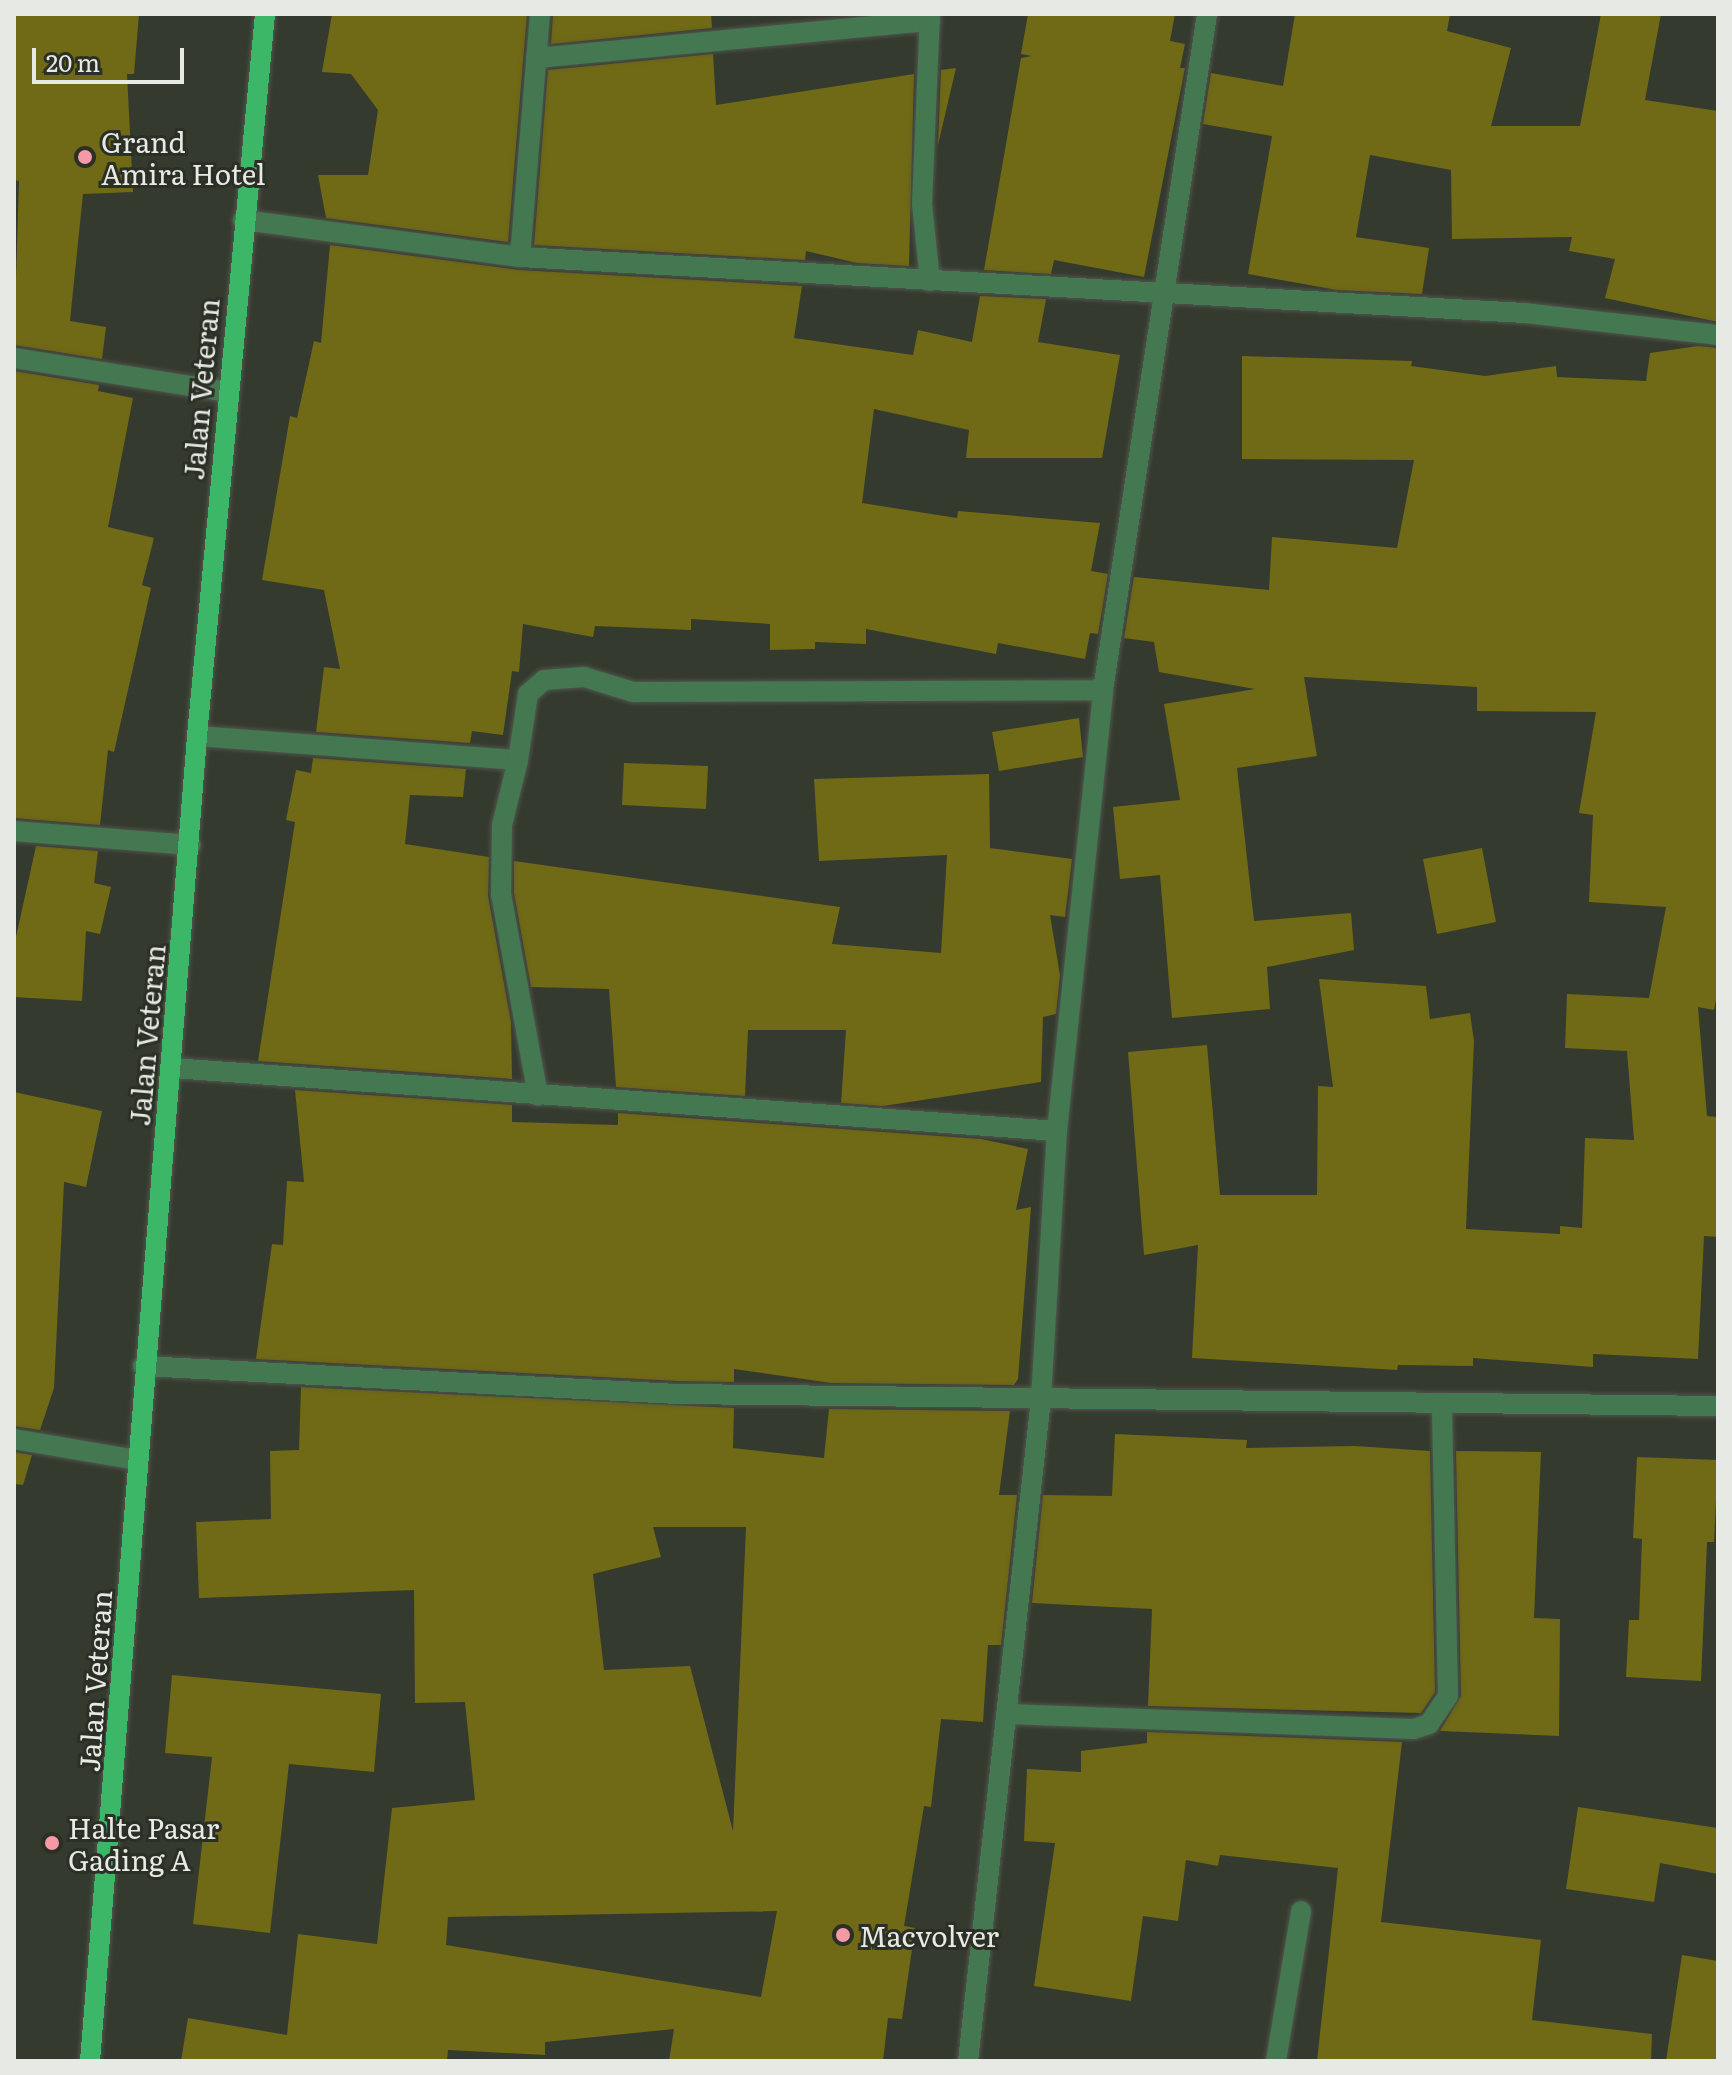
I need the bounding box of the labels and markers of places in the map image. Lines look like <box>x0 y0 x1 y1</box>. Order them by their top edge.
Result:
place label: Grand Amira Hotel <box>101 124 265 190</box>
marker: Grand Amira Hotel <box>76 148 94 166</box>
place label: Halte Pasar Gading A <box>68 1810 219 1876</box>
marker: Halte Pasar Gading A <box>43 1834 61 1852</box>
place label: Macvolver <box>859 1918 999 1952</box>
marker: Macvolver <box>834 1926 852 1944</box>

